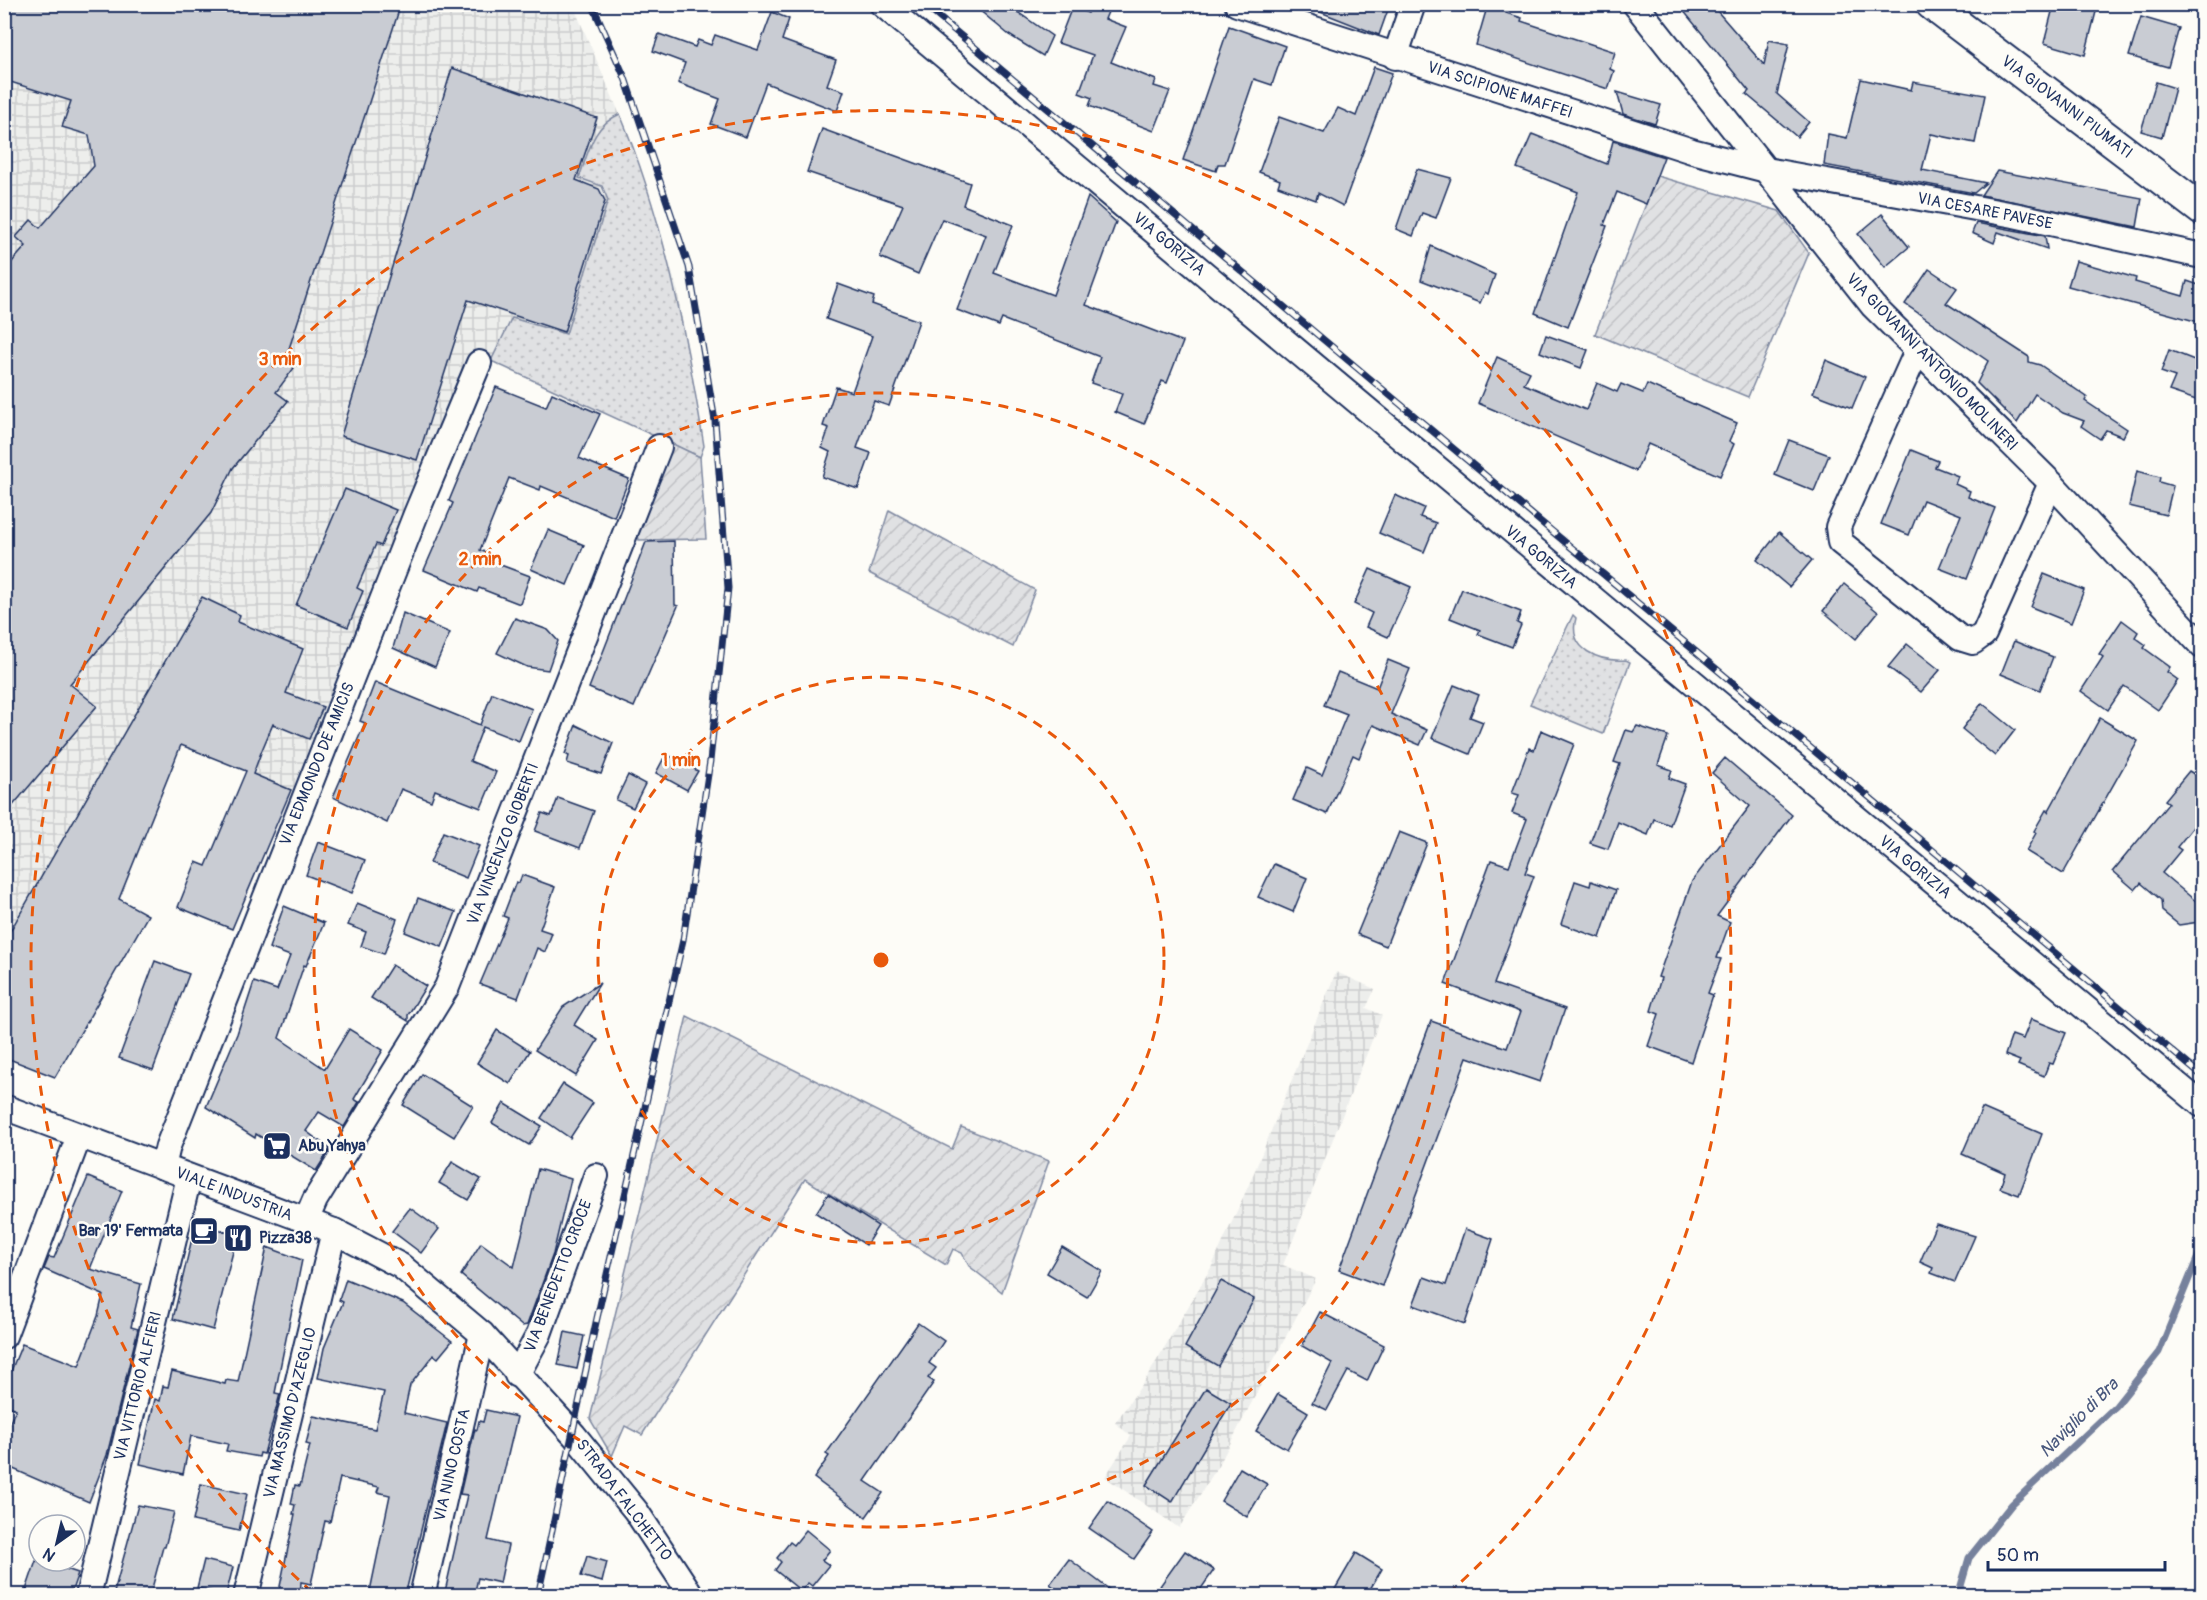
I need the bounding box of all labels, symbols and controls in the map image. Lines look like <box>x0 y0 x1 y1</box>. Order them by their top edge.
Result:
street label: VIA GIOVANNI PIUMATI <box>1997 51 2137 163</box>
street label: VIA SCIPIONE MAFFEI <box>1425 57 1575 123</box>
street label: VIA CESARE PAVESE <box>1915 188 2055 234</box>
street label: VIA GORIZIA <box>1129 208 1209 280</box>
street label: VIA GIOVANNI ANTONIO MOLINERI <box>1842 269 2022 455</box>
text: 3 min <box>258 348 302 371</box>
street label: VIA GORIZIA <box>1501 521 1581 593</box>
text: 2 min <box>458 548 502 571</box>
street label: VIA EDMONDO DE AMICIS <box>275 679 359 849</box>
text: 1 min <box>661 749 701 772</box>
street label: VIA VINCENZO GIOBERTI <box>463 760 543 928</box>
street label: VIA GORIZIA <box>1875 831 1955 903</box>
centre of rings <box>871 950 891 970</box>
supermarket icon: Abu Yahya <box>261 1130 293 1162</box>
place label: Abu Yahya <box>298 1136 366 1156</box>
street label: VIALE INDUSTRIA <box>173 1163 295 1225</box>
street label: VIA BENEDETTO CROCE <box>520 1197 596 1355</box>
cafe icon: Bar 19' Fermata <box>188 1215 220 1247</box>
place label: Bar 19' Fermata <box>78 1221 184 1241</box>
restaurant icon: Pizza38 <box>222 1222 254 1254</box>
place label: Pizza38 <box>259 1228 312 1248</box>
street label: VIA VITTORIO ALFIERI <box>110 1309 166 1463</box>
street label: VIA MASSIMO D'AZEGLIO <box>259 1326 321 1500</box>
water label: Naviglio di Bra <box>2034 1372 2125 1463</box>
street label: VIA NINO COSTA <box>429 1407 475 1523</box>
street label: STRADA FALCHETTO <box>572 1435 676 1565</box>
north arrow <box>27 1513 87 1573</box>
scale bar <box>1988 1534 2165 1572</box>
text: N <box>39 1543 59 1566</box>
text: 50 m <box>1997 1544 2039 1567</box>

